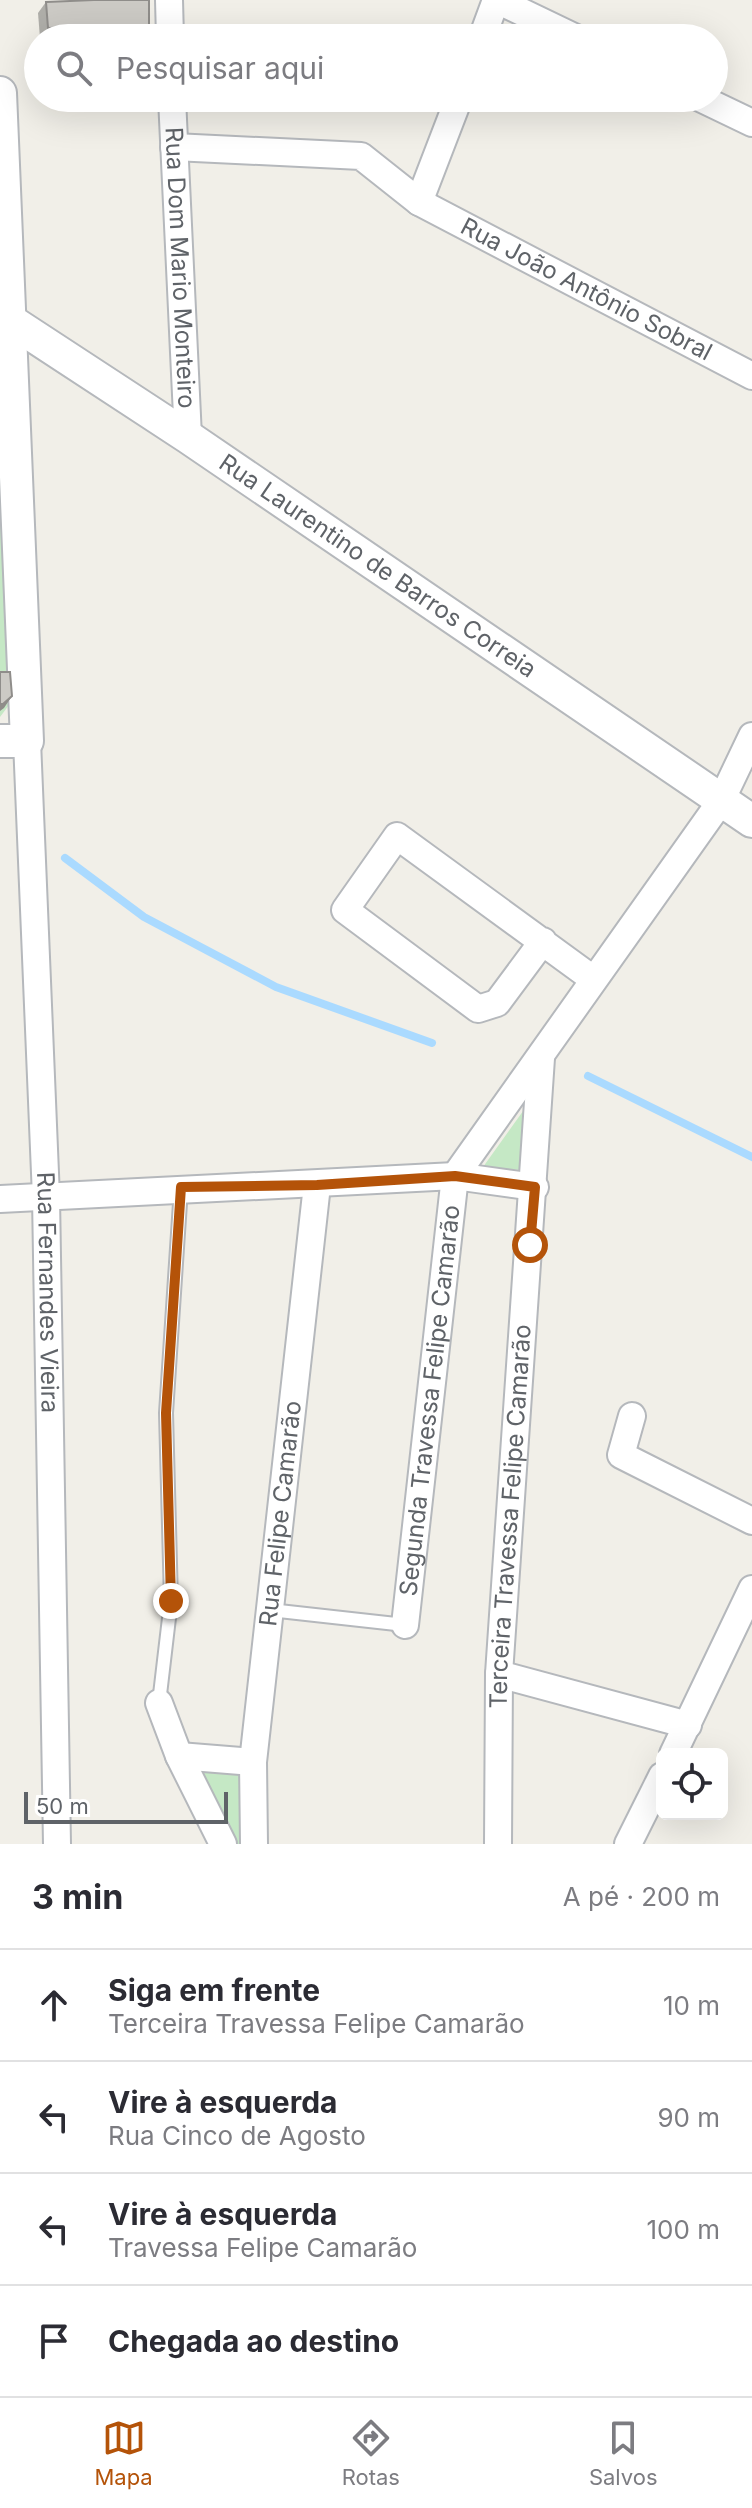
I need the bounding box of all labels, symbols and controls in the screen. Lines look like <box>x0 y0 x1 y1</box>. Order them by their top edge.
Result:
search box <box>24 24 728 112</box>
icon: search <box>52 46 96 90</box>
text: Pesquisar aqui <box>116 50 324 86</box>
street label: Rua Dom Mario Monteiro <box>159 126 202 409</box>
street label: Rua João Antônio Sobral <box>456 211 717 367</box>
street label: Rua Laurentino de Barros Correia <box>214 448 542 684</box>
street label: Rua Fernandes Vieira <box>31 1171 65 1413</box>
street label: Segunda Travessa Felipe Camarão <box>393 1203 466 1597</box>
route start <box>512 1227 548 1263</box>
street label: Terceira Travessa Felipe Camarão <box>484 1323 537 1708</box>
street label: Rua Felipe Camarão <box>253 1399 307 1628</box>
route end <box>153 1583 189 1619</box>
map controls <box>656 1748 728 1820</box>
button: locate <box>656 1748 728 1820</box>
scale bar <box>24 1788 228 1824</box>
text: 50 m <box>36 1793 89 1819</box>
text: 3 min <box>32 1876 123 1917</box>
text: A pé · 200 m <box>563 1881 720 1912</box>
text: Siga em frente <box>108 1972 320 2008</box>
icon: ahead <box>32 1983 76 2027</box>
text: 10 m <box>663 1990 720 2021</box>
text: Terceira Travessa Felipe Camarão <box>108 2008 525 2039</box>
text: Vire à esquerda <box>108 2084 337 2120</box>
icon: left <box>32 2095 76 2139</box>
text: 90 m <box>657 2102 720 2133</box>
text: Rua Cinco de Agosto <box>108 2120 366 2151</box>
text: Vire à esquerda <box>108 2196 337 2232</box>
icon: left <box>32 2207 76 2251</box>
text: 100 m <box>647 2214 720 2245</box>
text: Travessa Felipe Camarão <box>108 2232 417 2263</box>
icon: arrive <box>32 2319 76 2363</box>
text: Chegada ao destino <box>108 2323 399 2359</box>
tab: Mapa <box>94 2416 153 2490</box>
tab: Rotas <box>342 2416 400 2490</box>
tab: Salvos <box>589 2416 658 2490</box>

